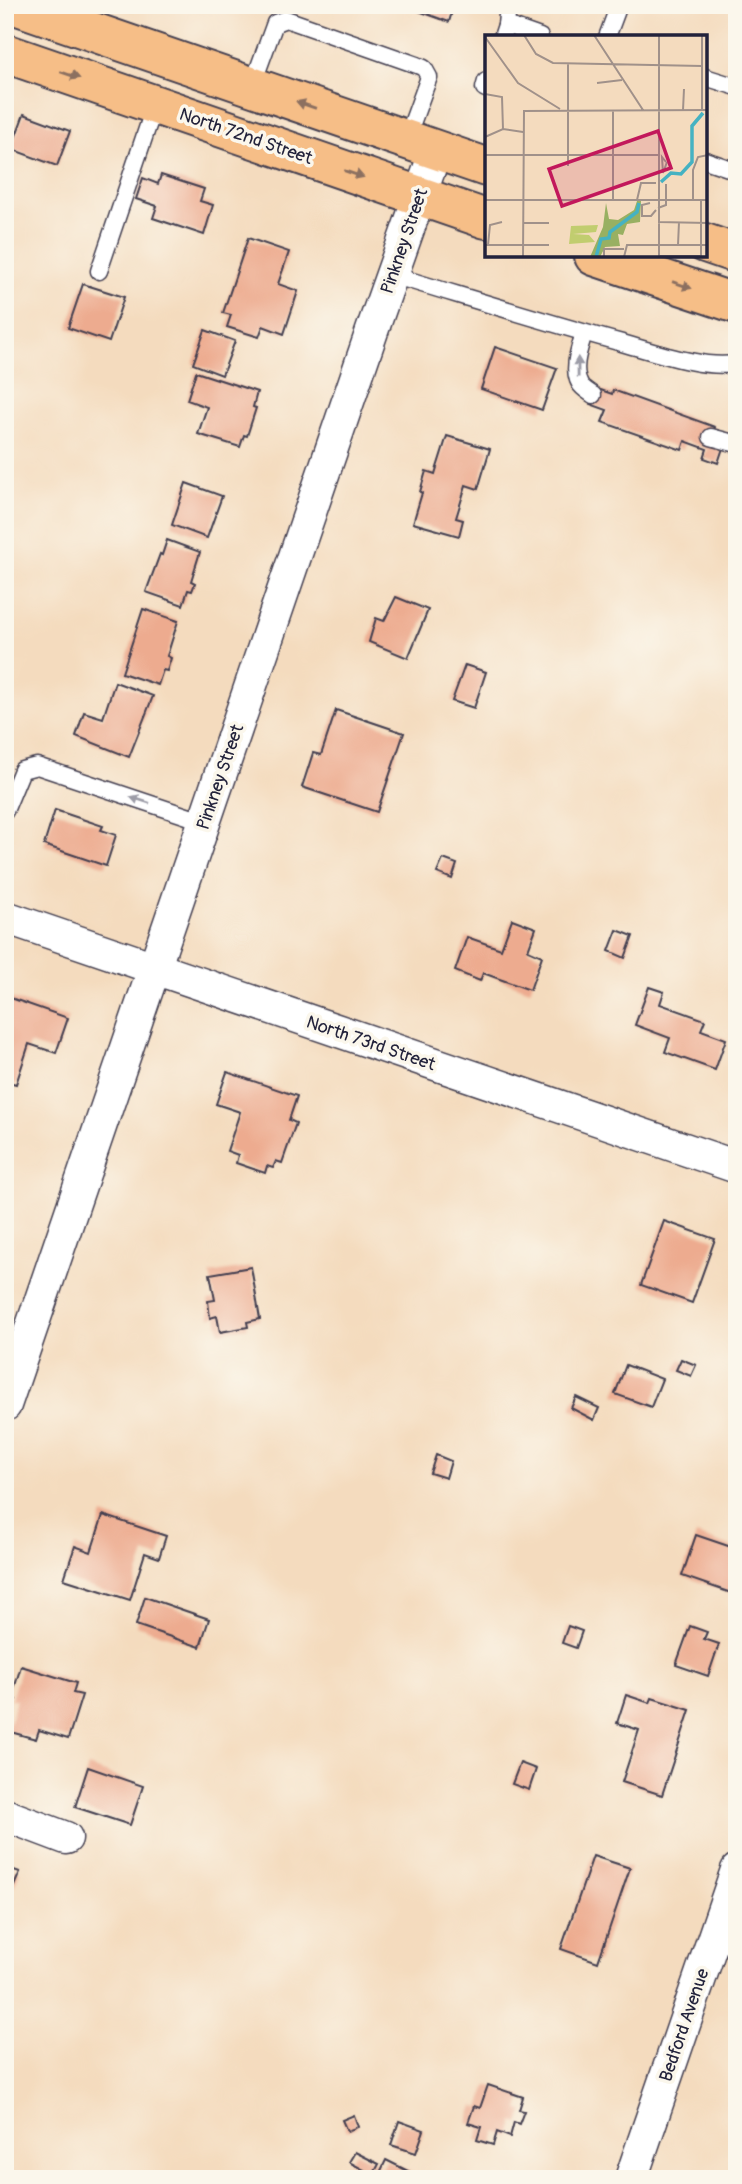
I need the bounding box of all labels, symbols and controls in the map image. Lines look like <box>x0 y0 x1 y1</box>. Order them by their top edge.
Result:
inset map <box>485 35 707 257</box>
one-way arrow <box>59 70 80 81</box>
one-way arrow <box>296 99 317 110</box>
street label: North 72nd Street <box>176 103 316 170</box>
one-way arrow <box>344 169 365 180</box>
street label: Pinkney Street <box>376 185 434 297</box>
one-way arrow <box>671 280 692 291</box>
one-way arrow <box>572 356 584 378</box>
street label: Pinkney Street <box>192 721 250 833</box>
one-way arrow <box>129 794 150 805</box>
street label: North 73rd Street <box>303 1011 439 1077</box>
street label: Bedford Avenue <box>654 1966 715 2085</box>

